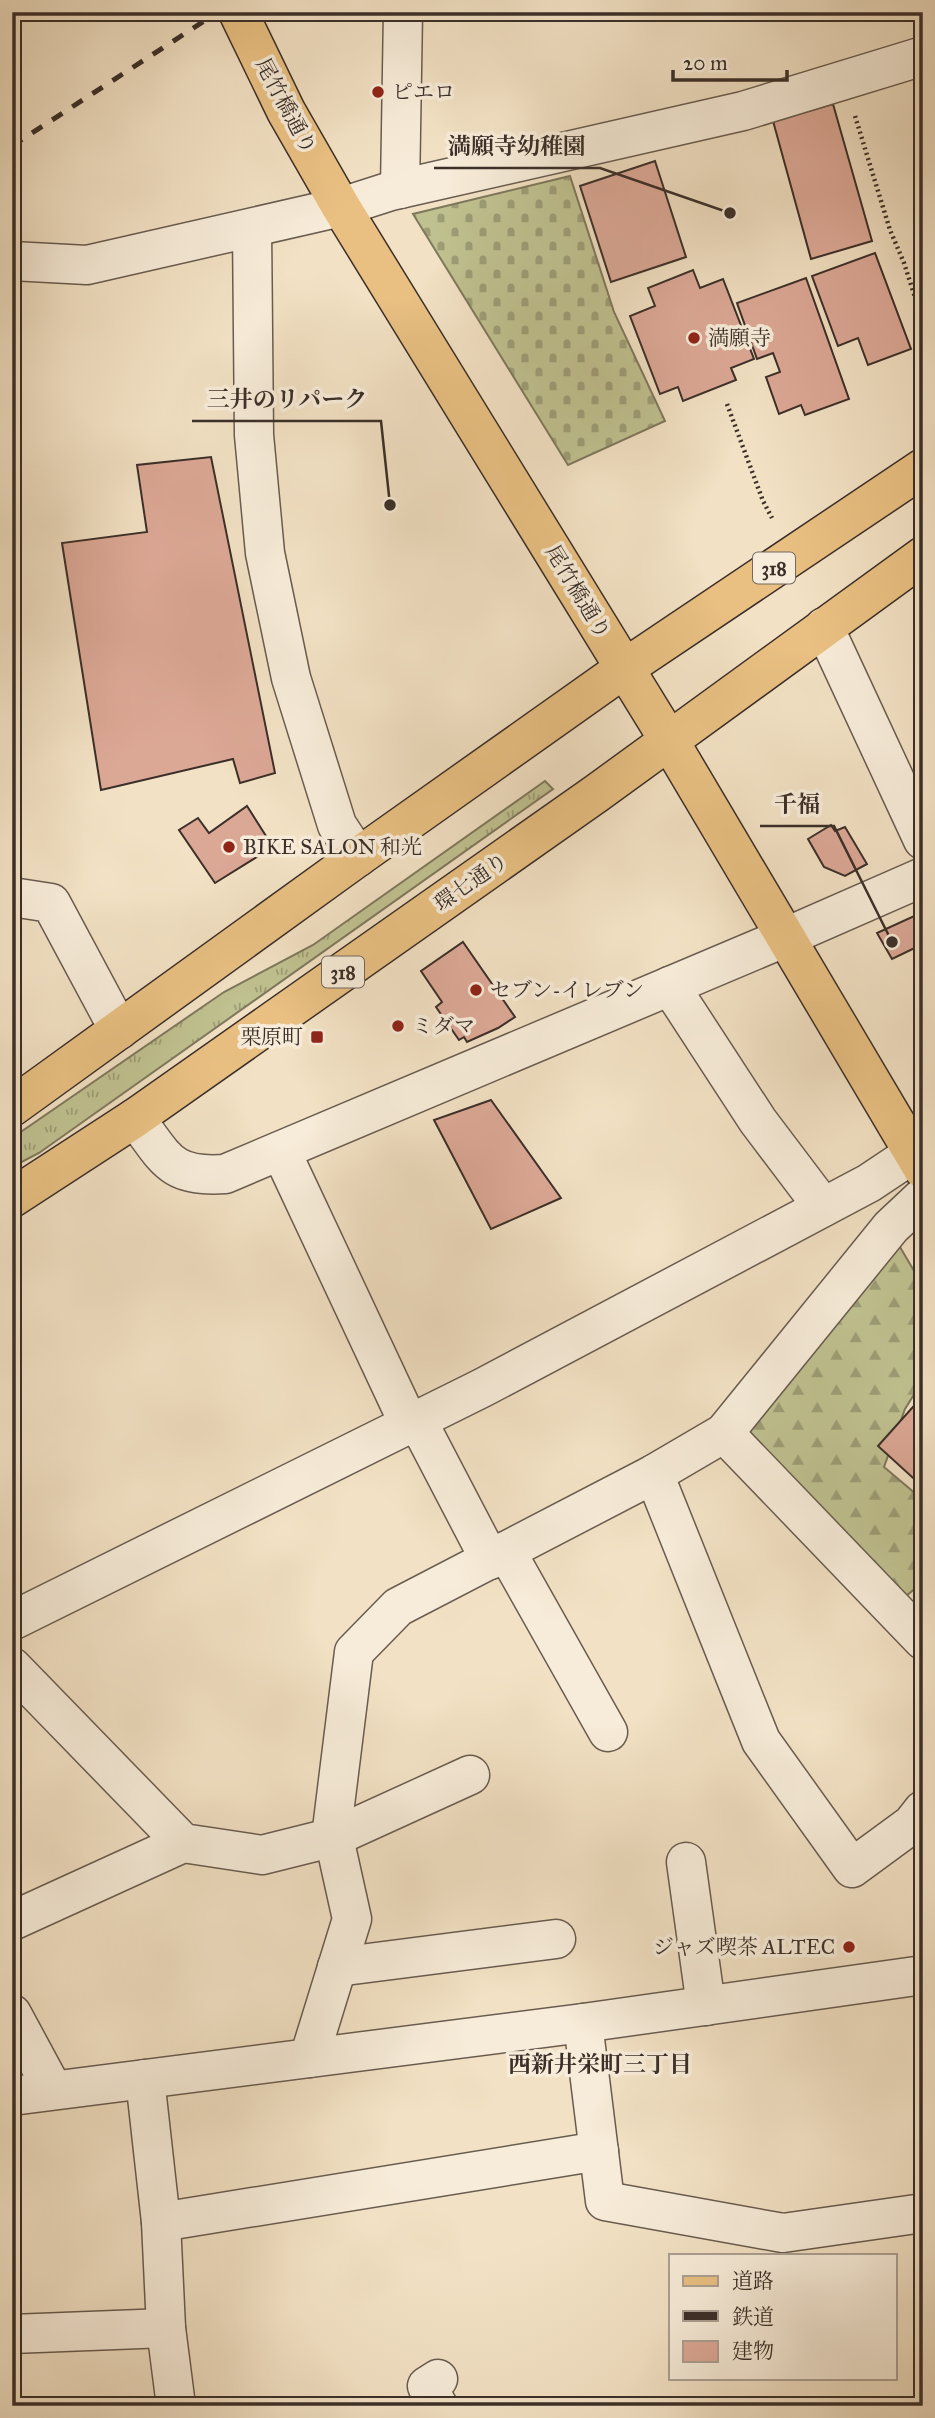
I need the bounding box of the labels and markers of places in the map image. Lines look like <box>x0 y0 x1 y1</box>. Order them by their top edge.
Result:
place label: ピエロ <box>392 79 455 105</box>
marker: ピエロ <box>370 84 386 100</box>
callout: 満願寺幼稚園 <box>434 124 600 168</box>
place label: 満願寺 <box>708 325 771 351</box>
marker: 満願寺 <box>686 330 702 346</box>
callout: 三井のリパーク <box>192 377 381 421</box>
callout: 千福 <box>760 782 834 826</box>
place label: BIKE SALON 和光 <box>243 834 422 860</box>
marker: BIKE SALON 和光 <box>221 839 237 855</box>
place label: セブン-イレブン <box>490 977 644 1003</box>
marker: セブン-イレブン <box>468 982 484 998</box>
place label: ミダマ <box>412 1013 475 1039</box>
marker: ミダマ <box>390 1018 406 1034</box>
place label: 栗原町 <box>240 1024 303 1050</box>
marker: 栗原町 <box>309 1029 325 1045</box>
place label: ジャズ喫茶 ALTEC <box>653 1934 835 1960</box>
marker: ジャズ喫茶 ALTEC <box>841 1939 857 1955</box>

